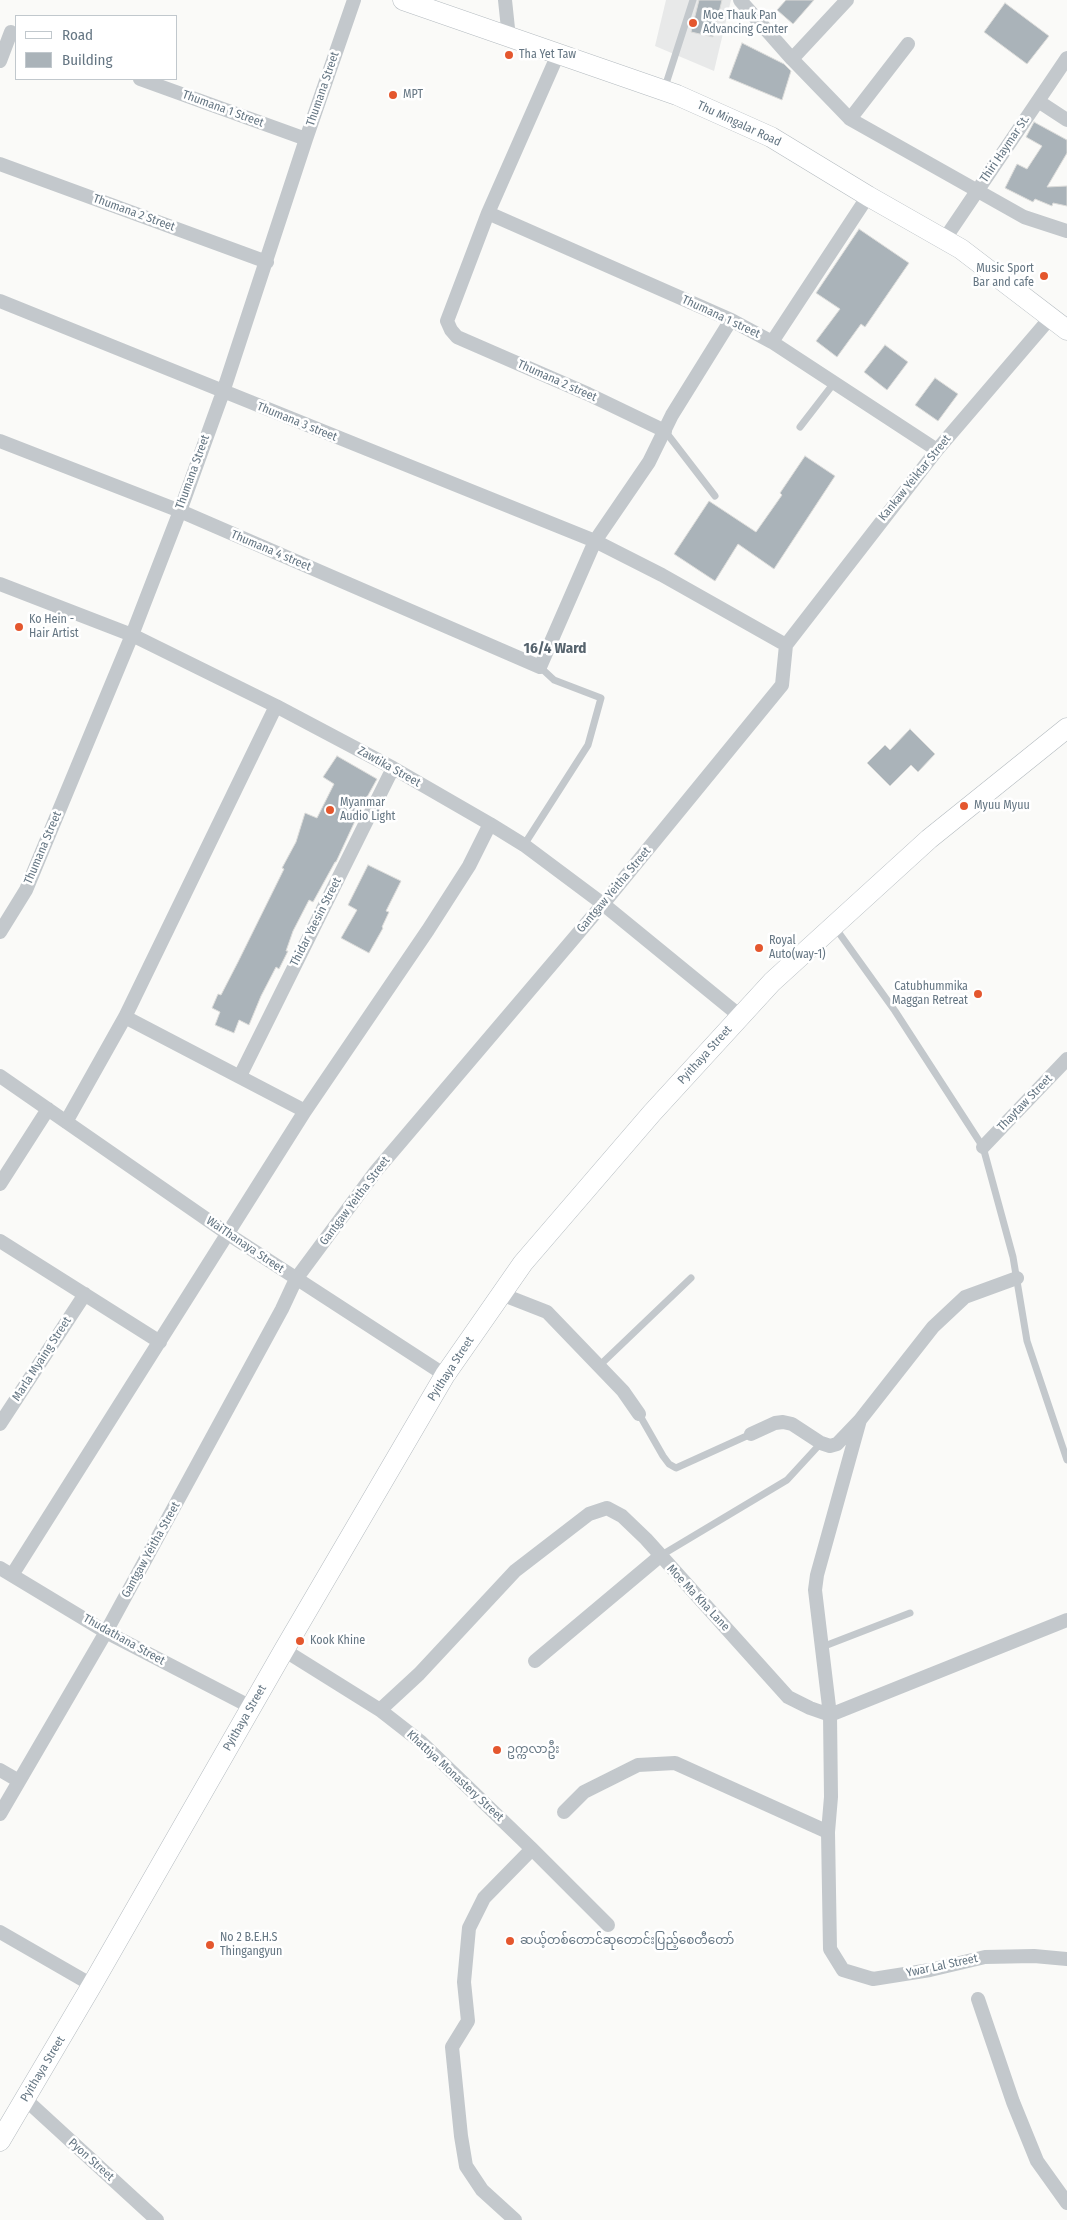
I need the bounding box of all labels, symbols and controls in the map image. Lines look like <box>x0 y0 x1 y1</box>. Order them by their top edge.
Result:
place label: Moe Thauk Pan Advancing Center <box>703 9 788 37</box>
legend <box>15 15 178 80</box>
marker: Moe Thauk Pan Advancing Center <box>687 17 699 29</box>
text: Road <box>62 26 93 44</box>
place label: Tha Yet Taw <box>519 48 576 62</box>
marker: Tha Yet Taw <box>503 49 515 61</box>
street label: Thumana Street <box>304 50 342 128</box>
text: Building <box>62 51 113 69</box>
street label: Thumana 1 Street <box>180 88 266 130</box>
place label: MPT <box>403 88 423 102</box>
marker: MPT <box>387 89 399 101</box>
street label: Thu Mingalar Road <box>695 98 783 150</box>
street label: Thiri Haymar St. <box>977 113 1033 185</box>
street label: Thumana 2 Street <box>91 192 177 234</box>
place label: Music Sport Bar and cafe <box>973 262 1034 290</box>
marker: Music Sport Bar and cafe <box>1038 270 1050 282</box>
street label: Thumana 1 street <box>680 293 762 341</box>
street label: Thumana 2 street <box>515 357 599 405</box>
street label: Thumana 3 street <box>255 399 339 445</box>
street label: Kankaw Yeiktar Street <box>876 432 954 524</box>
street label: Thumana Street <box>173 433 213 511</box>
street label: Thumana 4 street <box>229 528 313 574</box>
place label: Ko Hein - Hair Artist <box>29 613 79 641</box>
marker: Ko Hein - Hair Artist <box>13 621 25 633</box>
district label: 16/4 Ward <box>524 640 586 658</box>
street label: Zawtika Street <box>355 744 423 790</box>
place label: Myanmar Audio Light <box>340 796 395 824</box>
place label: Myuu Myuu <box>974 799 1030 813</box>
marker: Myuu Myuu <box>958 800 970 812</box>
marker: Myanmar Audio Light <box>324 804 336 816</box>
street label: Thumana Street <box>21 809 65 887</box>
street label: Gantgaw Yeitha Street <box>574 844 654 936</box>
street label: Thidar Yaesin Street <box>287 875 345 969</box>
place label: Royal Auto(way-1) <box>769 934 826 962</box>
marker: Royal Auto(way-1) <box>753 942 765 954</box>
place label: Catubhummika Maggan Retreat <box>892 980 968 1008</box>
marker: Catubhummika Maggan Retreat <box>972 988 984 1000</box>
street label: Pyithaya Street <box>675 1023 735 1087</box>
street label: Thaytaw Street <box>995 1072 1055 1134</box>
street label: Gantgaw Yeitha Street <box>317 1154 393 1248</box>
street label: WaiThanaya Street <box>203 1214 287 1276</box>
street label: Marla Myaing Street <box>9 1314 75 1404</box>
street label: Pyithaya Street <box>425 1334 477 1404</box>
street label: Gantgaw Yeitha Street <box>119 1500 183 1600</box>
street label: Moe Ma Kha Lane <box>664 1562 732 1634</box>
street label: Thudathana Street <box>81 1612 167 1668</box>
place label: Kook Khine <box>310 1634 365 1648</box>
marker: Kook Khine <box>294 1635 306 1647</box>
street label: Pyithaya Street <box>220 1682 270 1754</box>
street label: Khattiya Monastery Street <box>404 1727 506 1825</box>
place label: ဥက္ကလာဦး <box>507 1743 559 1757</box>
marker: ဥက္ကလာဦး <box>491 1744 503 1756</box>
place label: No 2 B.E.H.S Thingangyun <box>220 1931 282 1959</box>
place label: ဆယ့်တစ်တောင်ဆုတောင်းပြည့်စေတီတော် <box>520 1934 734 1948</box>
marker: ဆယ့်တစ်တောင်ဆုတောင်းပြည့်စေတီတော် <box>504 1935 516 1947</box>
marker: No 2 B.E.H.S Thingangyun <box>204 1939 216 1951</box>
street label: Ywar Lal Street <box>905 1951 979 1981</box>
street label: Pyithaya Street <box>18 2034 68 2104</box>
street label: Pyon Street <box>65 2136 117 2184</box>

